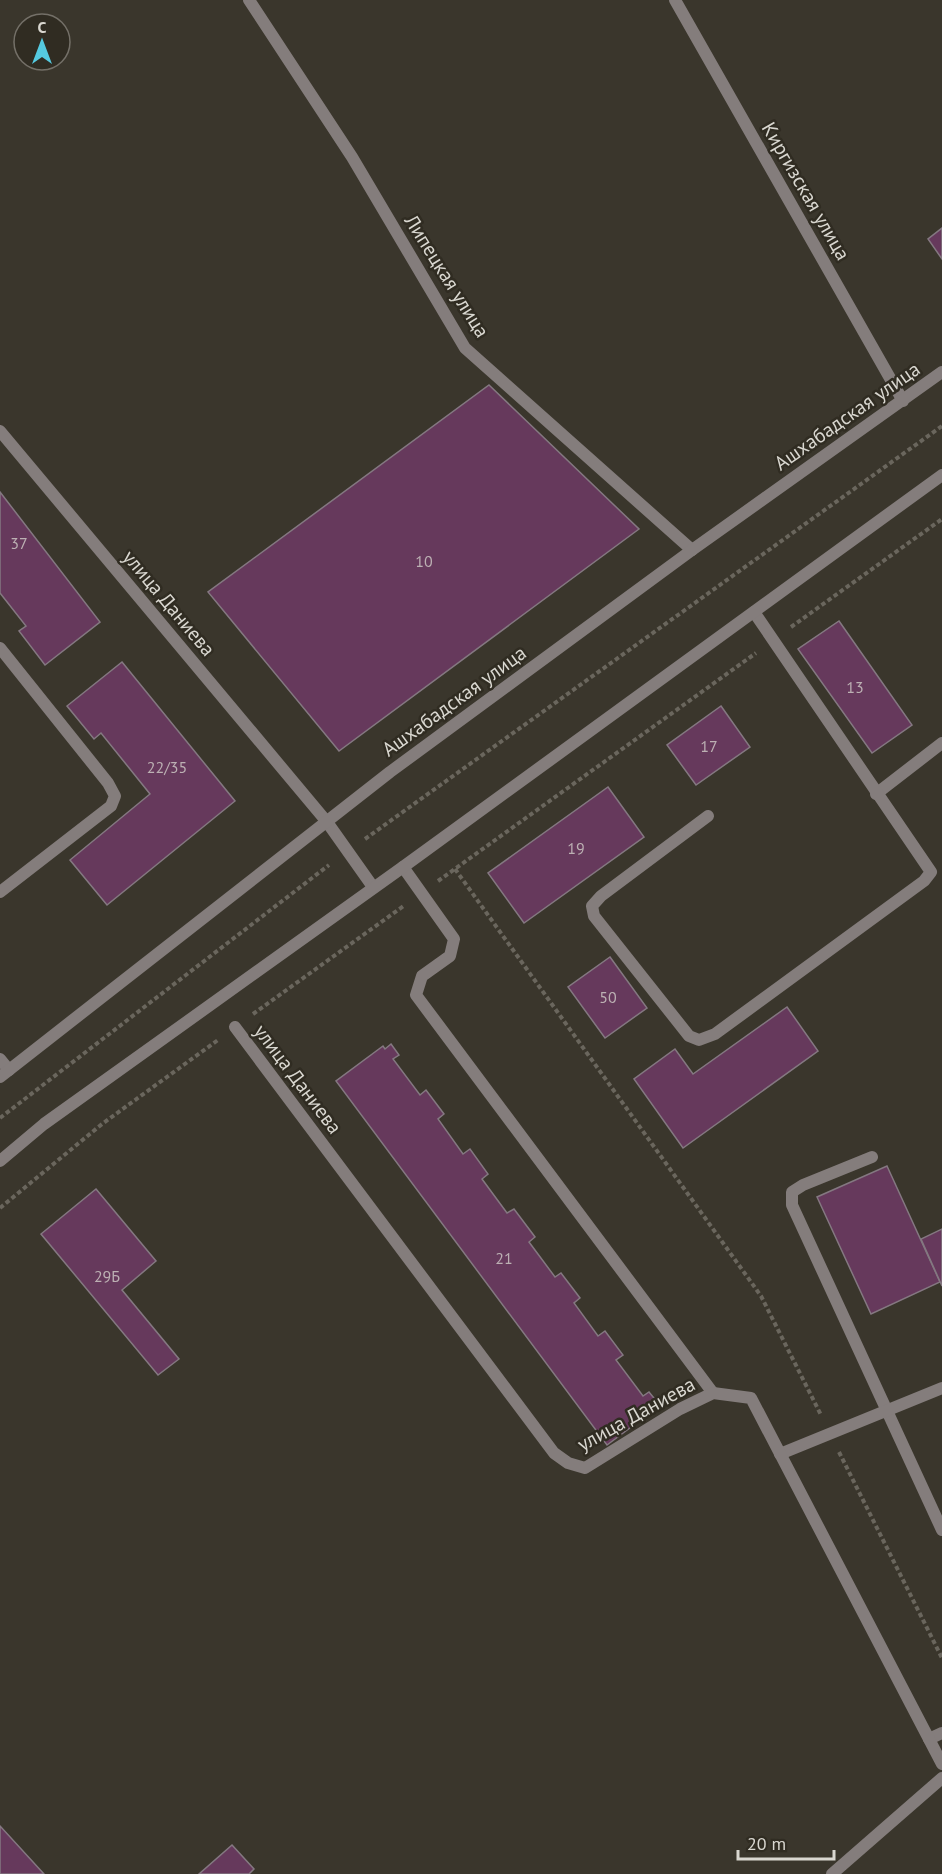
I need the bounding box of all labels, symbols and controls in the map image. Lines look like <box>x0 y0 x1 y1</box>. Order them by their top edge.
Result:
north arrow <box>12 12 72 72</box>
text: С <box>38 17 47 37</box>
street label: Киргизская улица <box>756 117 856 265</box>
street label: Липецкая улица <box>398 209 495 342</box>
street label: Ашхабадская улица <box>769 356 925 476</box>
house number: 37 <box>10 533 28 553</box>
street label: улица Даниева <box>117 545 221 661</box>
house number: 10 <box>415 551 433 571</box>
street label: Ашхабадская улица <box>377 640 531 762</box>
house number: 13 <box>846 677 864 697</box>
house number: 17 <box>700 736 718 756</box>
house number: 22/35 <box>147 757 187 777</box>
house number: 19 <box>567 838 585 858</box>
house number: 50 <box>599 987 617 1007</box>
street label: улица Даниева <box>248 1019 348 1139</box>
house number: 21 <box>495 1248 513 1268</box>
house number: 29Б <box>94 1266 120 1286</box>
street label: улица Даниева <box>573 1371 699 1457</box>
scale bar <box>738 1823 834 1861</box>
text: 20 m <box>747 1832 786 1855</box>

